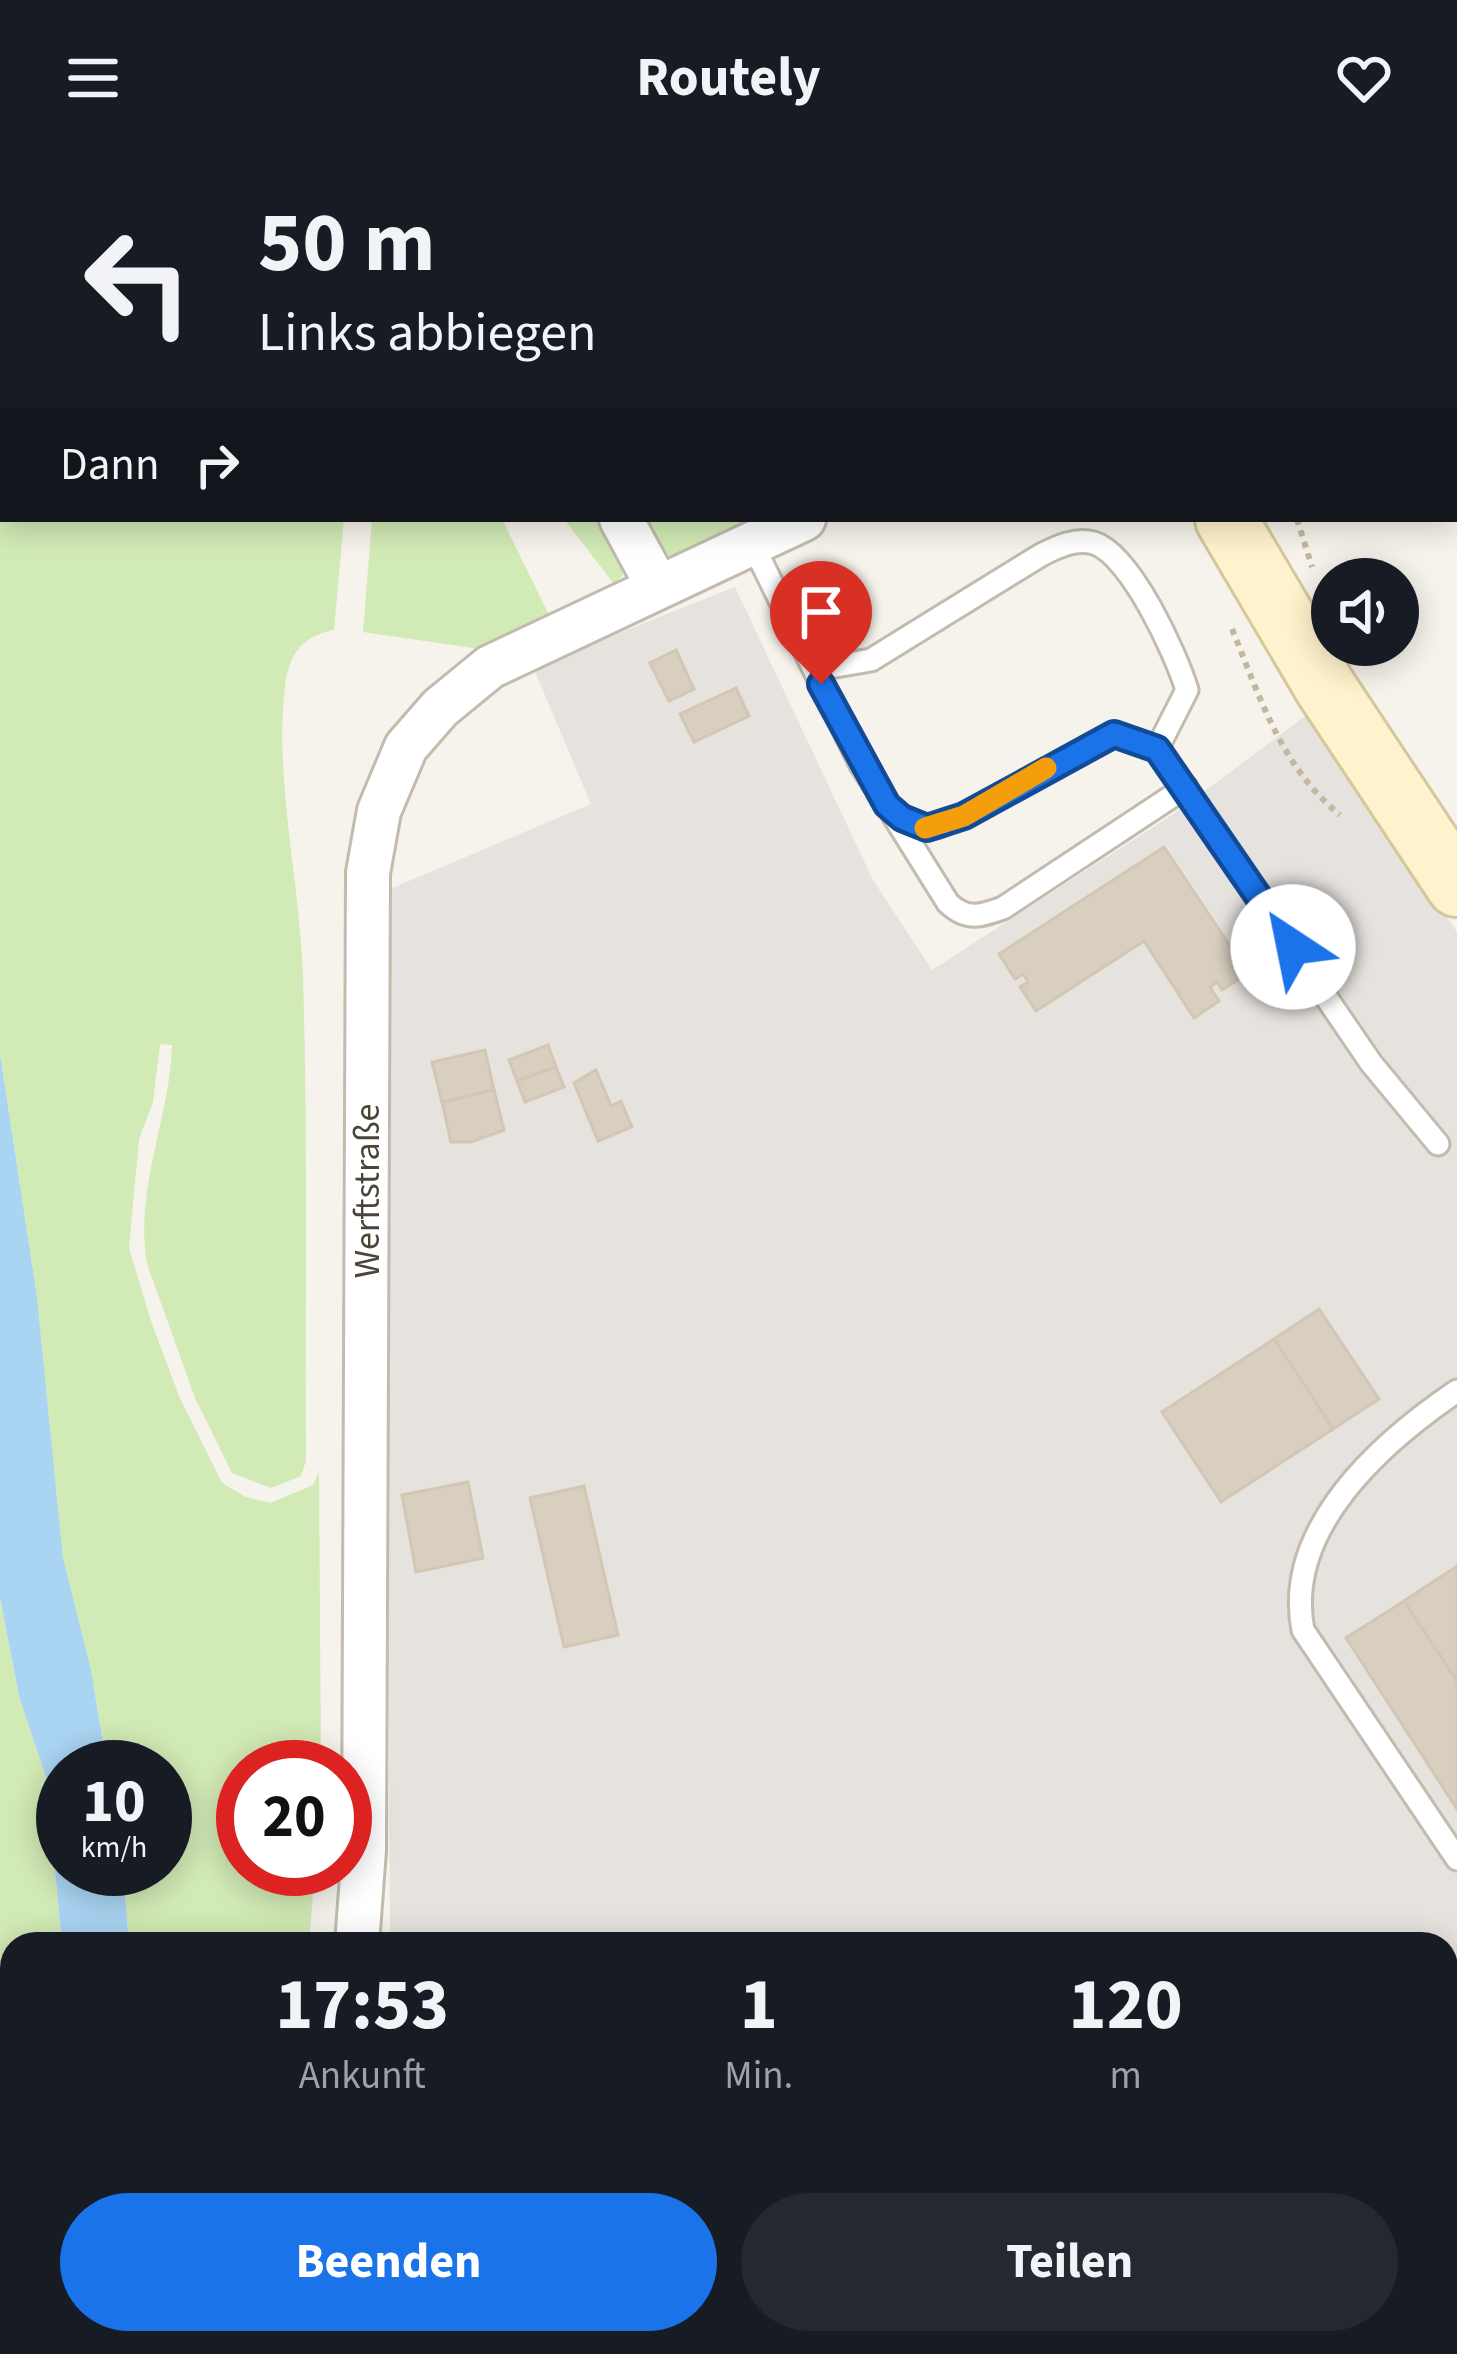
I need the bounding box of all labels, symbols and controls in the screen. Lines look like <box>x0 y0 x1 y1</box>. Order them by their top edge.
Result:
text: Routely <box>636 40 821 117</box>
icon: menu <box>60 45 126 111</box>
icon: heart <box>1331 45 1397 111</box>
text: 50 m <box>258 184 436 304</box>
icon: left <box>60 204 216 360</box>
text: Links abbiegen <box>258 295 597 372</box>
icon: right <box>184 432 250 498</box>
text: Dann <box>60 433 160 497</box>
map controls <box>1311 558 1419 666</box>
button: sound <box>1311 558 1419 666</box>
pin <box>770 561 872 684</box>
icon: arrive <box>788 579 854 645</box>
position arrow <box>1230 884 1356 1010</box>
street label: Werftstraße <box>342 1104 393 1278</box>
speed limit sign: 20 <box>216 1740 372 1896</box>
text: 10 <box>82 1760 146 1845</box>
text: km/h <box>81 1826 147 1869</box>
text: 17:53 <box>275 1954 449 2057</box>
text: 1 <box>740 1954 778 2057</box>
text: 120 <box>1069 1954 1183 2057</box>
text: Ankunft <box>299 2048 426 2104</box>
text: Min. <box>724 2048 793 2104</box>
text: m <box>1109 2048 1142 2104</box>
button: Beenden <box>60 2193 717 2331</box>
button: Teilen <box>741 2193 1398 2331</box>

